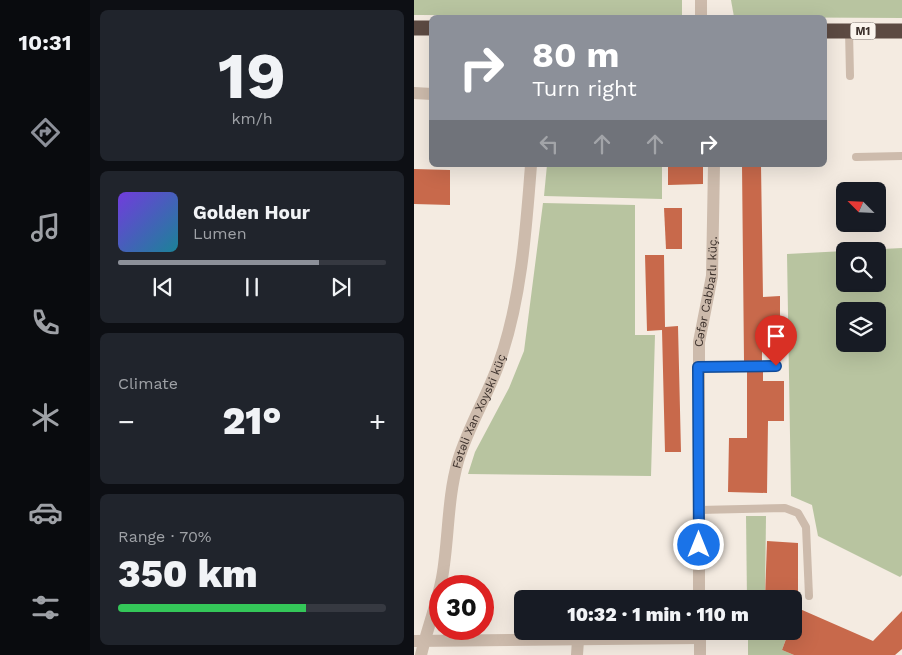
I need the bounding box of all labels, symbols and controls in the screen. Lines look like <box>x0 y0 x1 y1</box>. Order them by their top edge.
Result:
road number: M1 <box>850 22 876 40</box>
text: 10:31 <box>19 30 71 55</box>
text: 80 m <box>532 34 619 76</box>
icon: right <box>449 35 514 100</box>
text: 19 <box>218 38 286 114</box>
text: Turn right <box>532 76 637 101</box>
text: km/h <box>231 109 273 128</box>
icon: directions <box>28 115 63 150</box>
icon: left <box>535 130 563 158</box>
icon: ahead <box>588 130 616 158</box>
icon: ahead <box>641 130 669 158</box>
icon: right <box>694 130 722 158</box>
north arrow <box>836 182 886 232</box>
map controls <box>836 182 886 352</box>
text: Golden Hour <box>193 201 310 224</box>
icon: music <box>28 210 63 245</box>
text: Lumen <box>193 224 247 243</box>
street label: Cəfər Cabbarlı küç. <box>692 236 720 347</box>
button: search <box>836 242 886 292</box>
icon: previous <box>149 273 177 301</box>
icon: pause <box>238 273 266 301</box>
icon: next <box>327 273 355 301</box>
button: layers <box>836 302 886 352</box>
icon: phone <box>28 305 63 340</box>
pin <box>755 315 797 366</box>
icon: arrive <box>762 322 790 350</box>
street label: Fətəli Xan Xoyski küç <box>449 352 509 470</box>
text: Climate <box>118 374 178 393</box>
text: 21° <box>222 399 282 443</box>
icon: climate <box>28 400 63 435</box>
text: − <box>118 405 135 438</box>
text: + <box>369 405 386 438</box>
icon: car <box>28 495 63 530</box>
position arrow <box>672 518 724 570</box>
text: Range · 70% <box>118 527 212 546</box>
text: 350 km <box>118 552 258 596</box>
speed limit sign: 30 <box>429 575 494 640</box>
icon: filters <box>28 590 63 625</box>
text: 10:32 · 1 min · 110 m <box>567 603 749 626</box>

